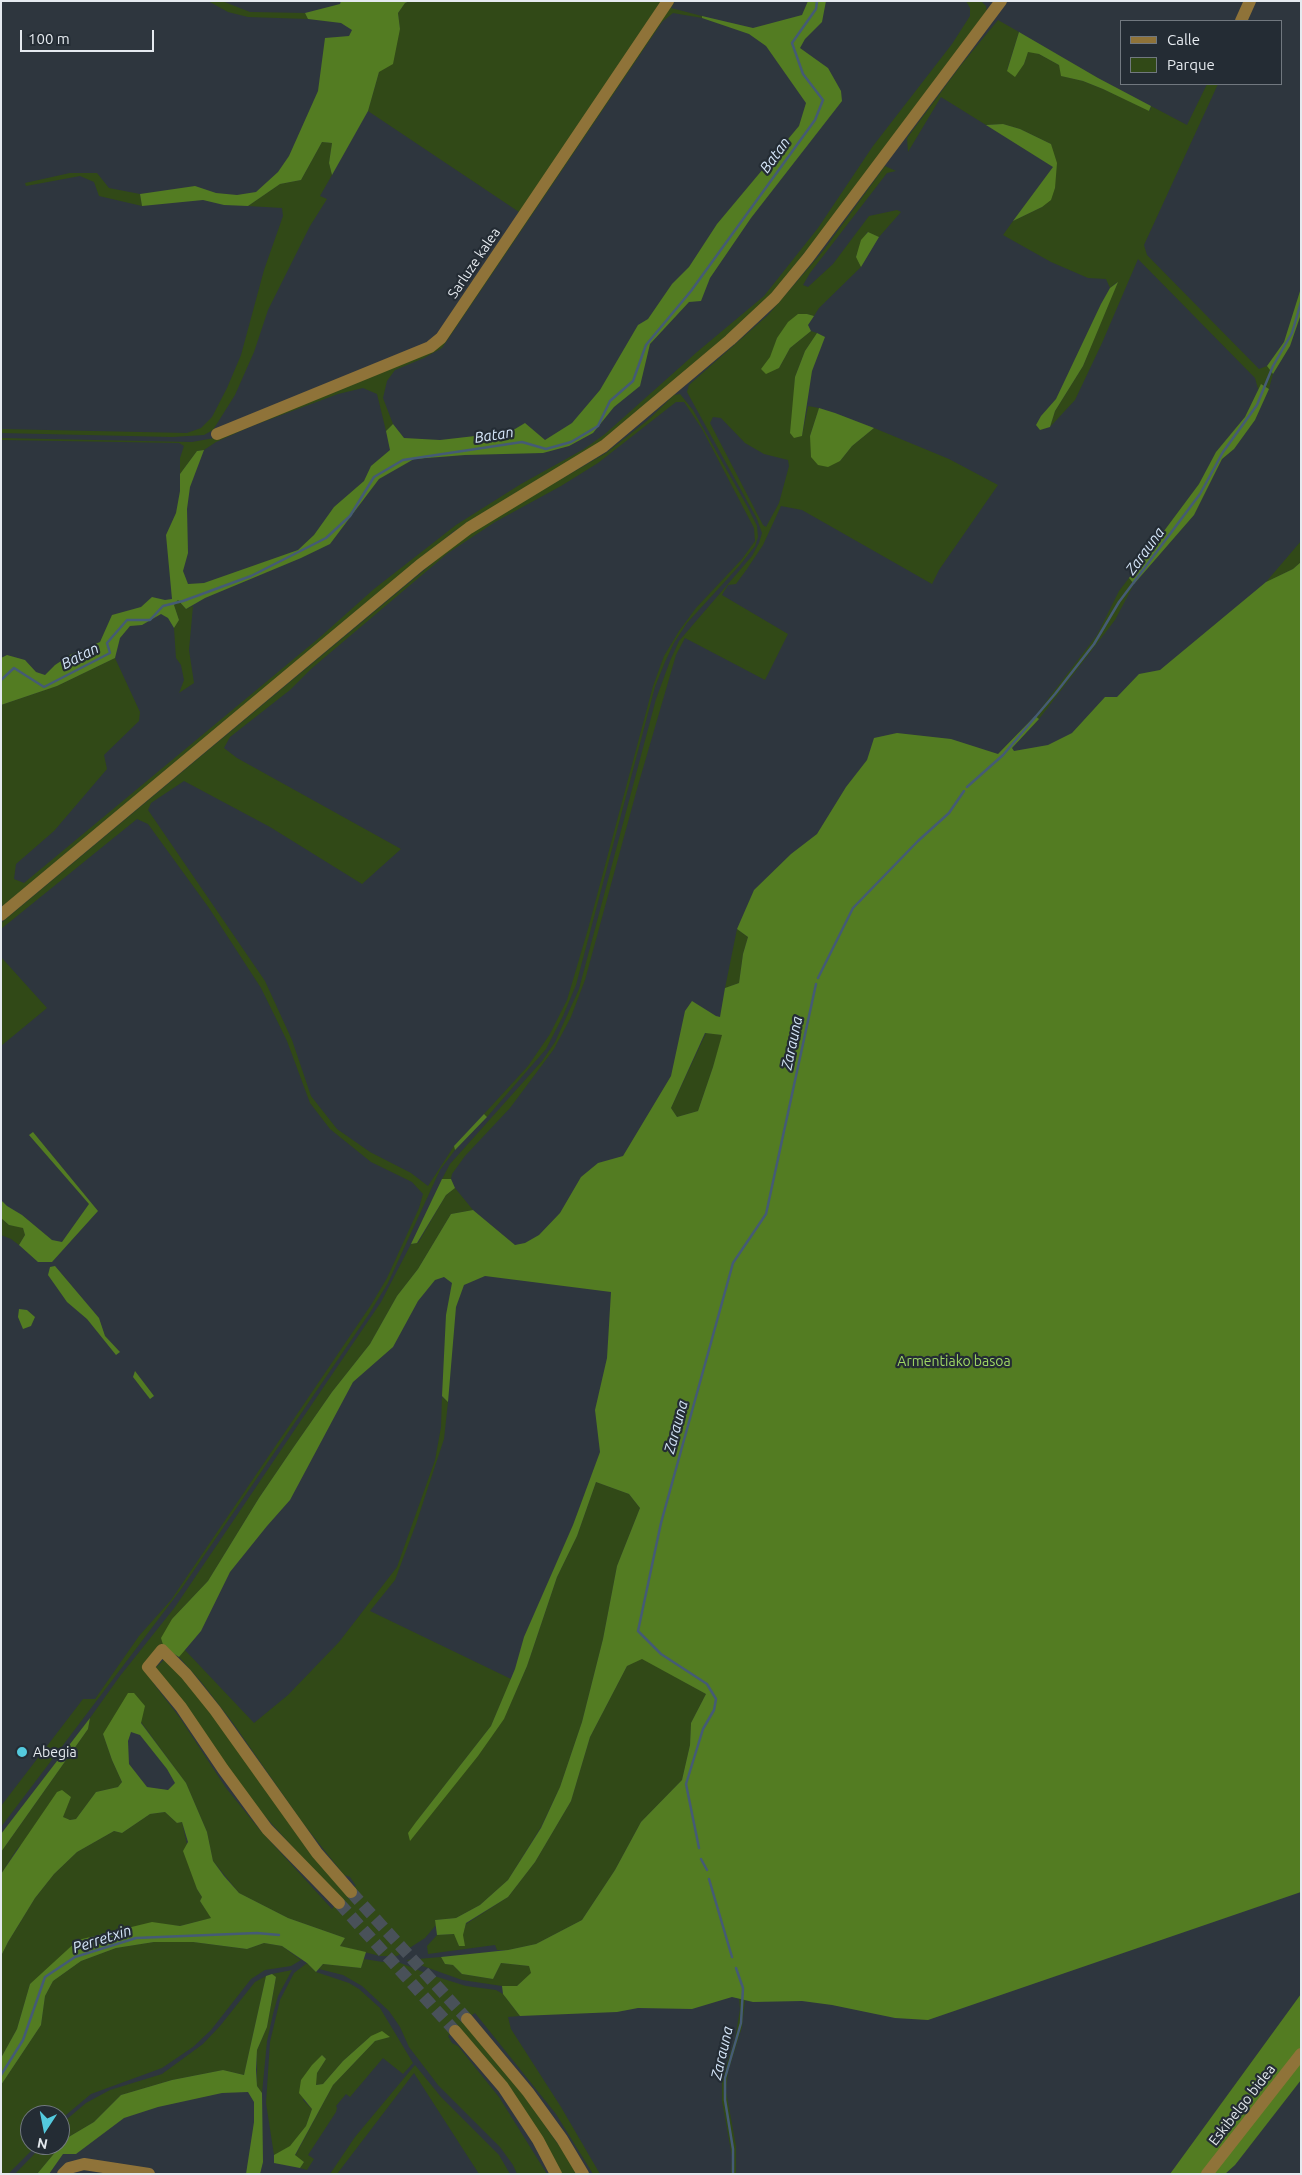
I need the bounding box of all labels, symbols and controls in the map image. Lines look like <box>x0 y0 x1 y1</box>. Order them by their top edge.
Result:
scale bar <box>22 20 156 52</box>
legend <box>1120 20 1282 85</box>
text: 100 m <box>28 30 70 47</box>
text: Calle <box>1167 31 1200 48</box>
text: Parque <box>1167 56 1215 73</box>
water label: Batan <box>756 134 794 176</box>
street label: Sarluze kalea <box>444 224 504 302</box>
water label: Batan <box>473 423 515 447</box>
water label: Zarauna <box>1122 524 1168 578</box>
water label: Batan <box>58 639 102 673</box>
water label: Zarauna <box>778 1015 806 1071</box>
park label: Armentiako basoa <box>897 1353 1011 1369</box>
water label: Zarauna <box>660 1398 692 1456</box>
place label: Abegia <box>33 1744 77 1760</box>
marker: Abegia <box>15 1745 29 1759</box>
water label: Perretxin <box>70 1921 134 1957</box>
water label: Zarauna <box>707 2025 737 2081</box>
street label: Eskibelgo bidea <box>1205 2061 1279 2149</box>
north arrow <box>20 2105 70 2155</box>
text: N <box>36 2135 49 2153</box>

